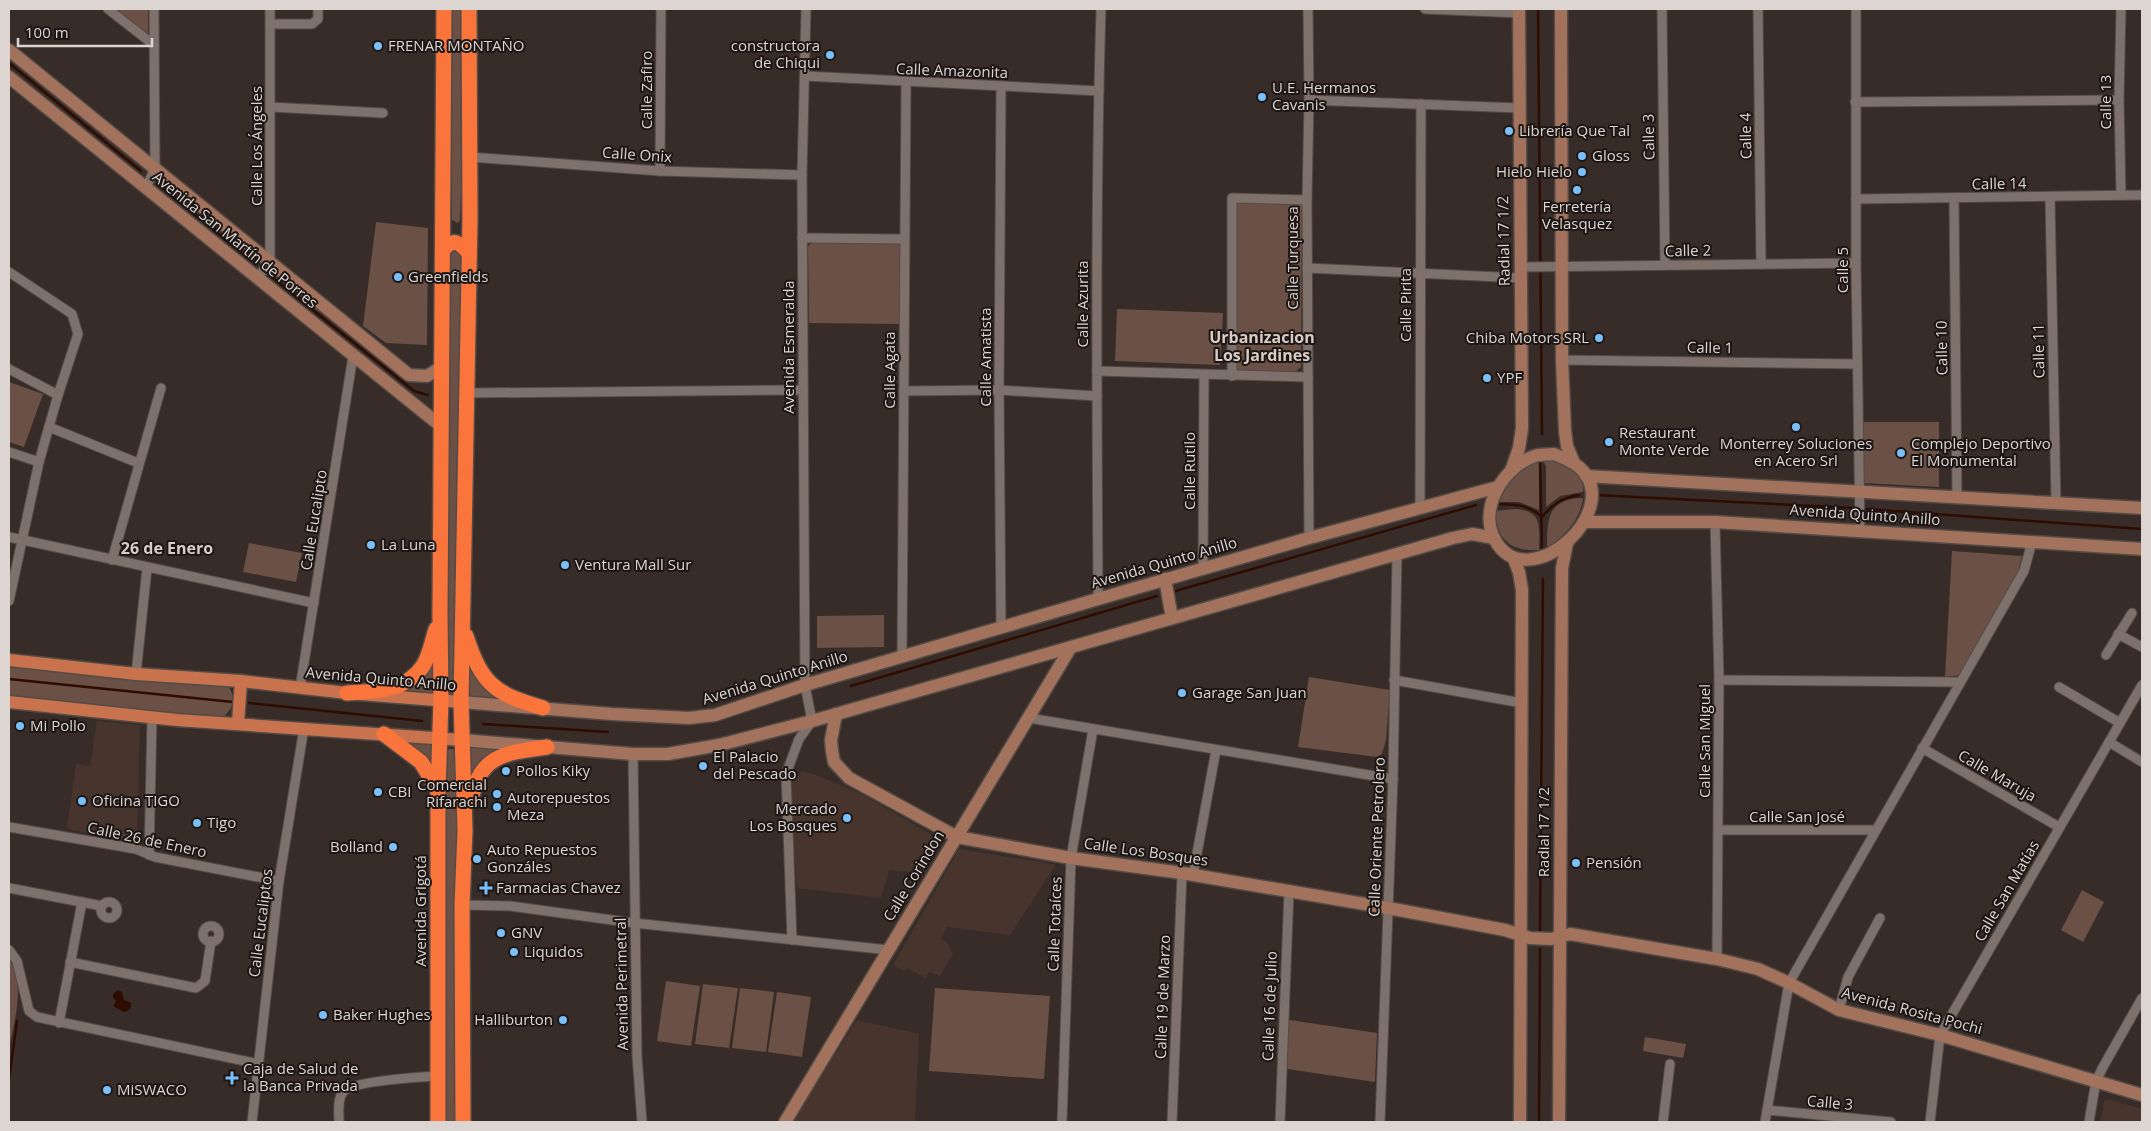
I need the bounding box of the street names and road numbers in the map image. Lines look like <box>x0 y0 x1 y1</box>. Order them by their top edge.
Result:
street label: Calle Zafiro <box>636 51 656 129</box>
street label: Calle Amazonita <box>896 58 1008 82</box>
street label: Calle 13 <box>2095 75 2115 129</box>
street label: Calle Los Ángeles <box>246 86 266 206</box>
street label: Calle 4 <box>1735 112 1755 159</box>
street label: Calle 3 <box>1638 114 1658 160</box>
street label: Calle Onix <box>601 142 673 166</box>
street label: Avenida San Martín de Porres <box>149 166 322 312</box>
street label: Calle 14 <box>1971 173 2027 193</box>
street label: Radial 17 1/2 <box>1492 196 1514 286</box>
street label: Calle Turquesa <box>1282 206 1302 310</box>
street label: Calle 2 <box>1665 240 1711 260</box>
street label: Calle 5 <box>1832 247 1852 293</box>
street label: Calle Azurita <box>1072 261 1092 348</box>
street label: Calle Pirita <box>1395 268 1415 342</box>
street label: Avenida Esmeralda <box>778 280 798 414</box>
street label: Calle Amatista <box>975 307 995 407</box>
street label: Calle 10 <box>1931 320 1951 376</box>
street label: Calle 11 <box>2028 323 2048 379</box>
street label: Calle Agata <box>879 331 899 409</box>
street label: Calle 1 <box>1687 337 1733 357</box>
street label: Calle Rutilo <box>1179 432 1199 510</box>
street label: Calle Eucalipto <box>295 468 331 572</box>
street label: Avenida Quinto Anillo <box>1789 499 1941 529</box>
street label: Avenida Quinto Anillo <box>1088 532 1239 592</box>
street label: Avenida Quinto Anillo <box>700 645 850 709</box>
street label: Avenida Quinto Anillo <box>305 661 457 695</box>
street label: Calle San Miguel <box>1694 684 1714 798</box>
street label: Calle Maruja <box>1955 745 2040 806</box>
street label: Calle Oriente Petrolero <box>1363 757 1389 917</box>
street label: Radial 17 1/2 <box>1533 787 1553 877</box>
street label: Calle San José <box>1749 806 1845 826</box>
street label: Calle 26 de Enero <box>86 817 209 861</box>
street label: Calle Corindon <box>878 826 948 925</box>
street label: Calle Los Bosques <box>1083 832 1210 870</box>
street label: Calle San Matías <box>1969 836 2043 945</box>
street label: Avenida Grigotá <box>410 855 430 967</box>
street label: Calle Eucaliptos <box>243 868 277 978</box>
street label: Calle Totaíces <box>1042 876 1066 972</box>
street label: Avenida Perimetral <box>610 917 632 1051</box>
street label: Calle 19 de Marzo <box>1150 935 1174 1059</box>
street label: Calle 16 de Julio <box>1257 951 1281 1061</box>
street label: Avenida Rosita Pochi <box>1840 982 1985 1038</box>
street label: Calle 3 <box>1806 1090 1854 1114</box>

